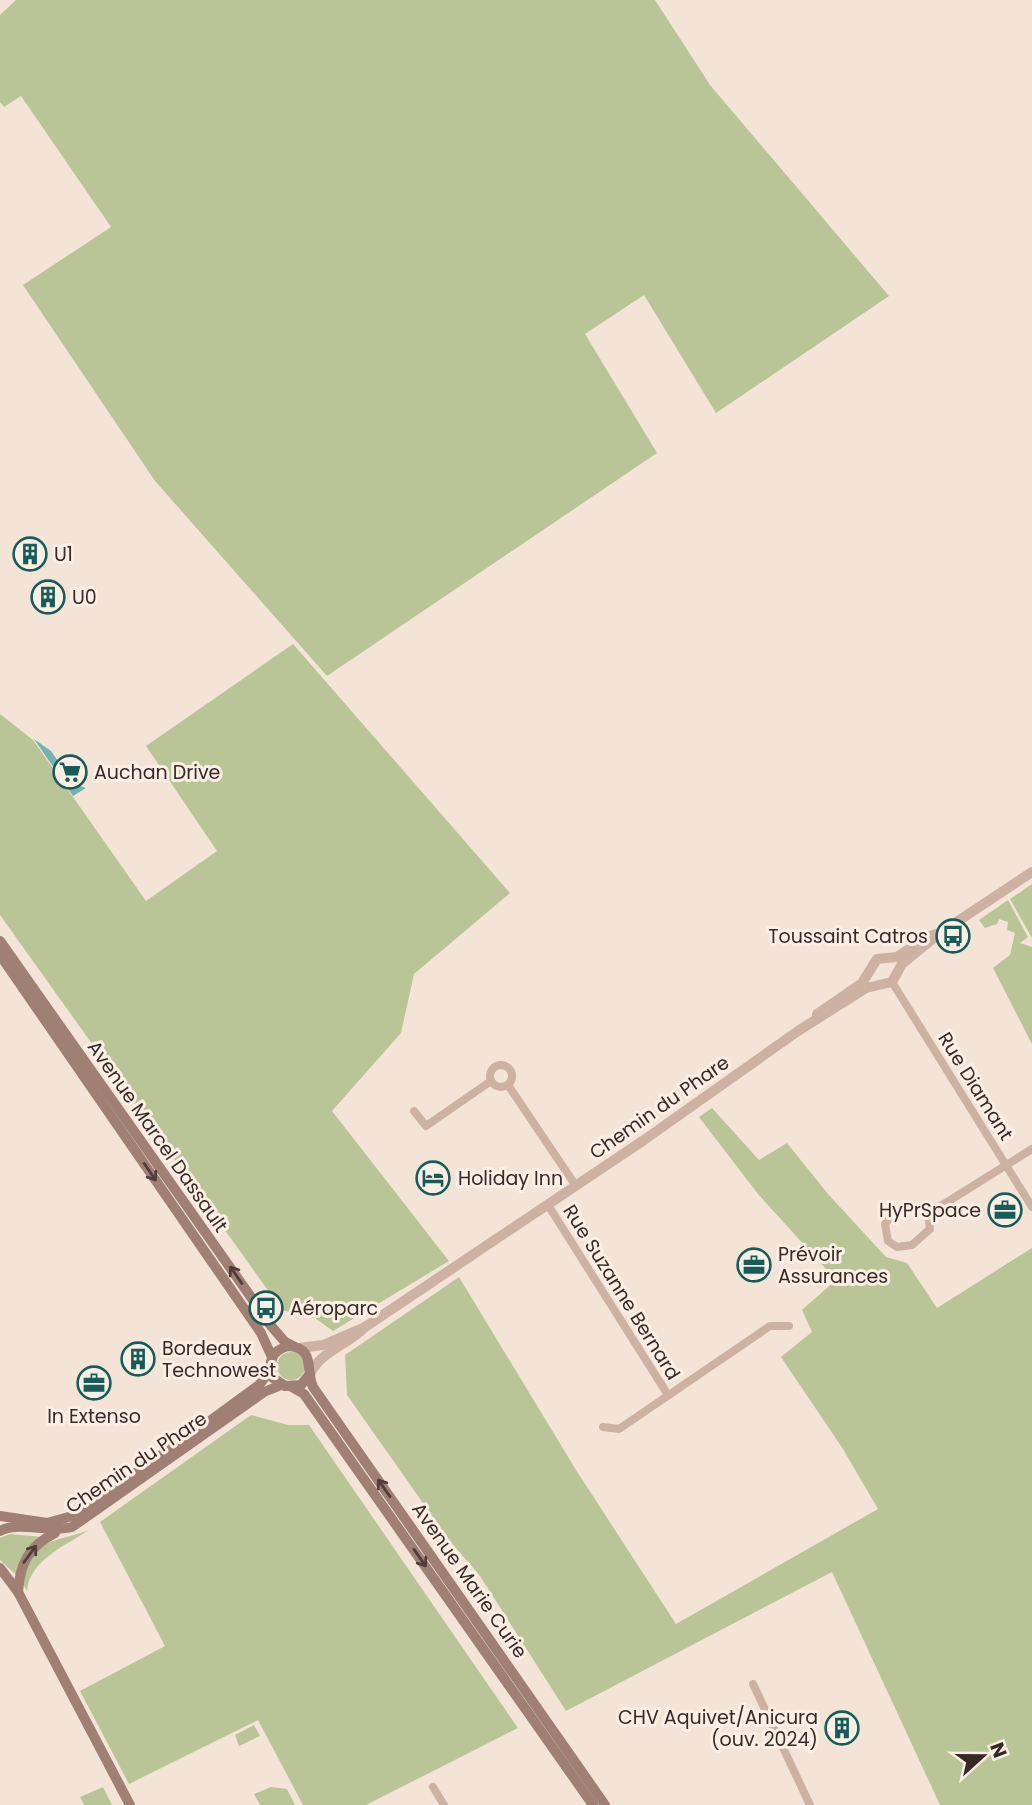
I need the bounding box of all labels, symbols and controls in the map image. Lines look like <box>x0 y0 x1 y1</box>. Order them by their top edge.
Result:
building icon: U1 <box>11 535 49 573</box>
place label: U1 <box>54 541 73 568</box>
building icon: U0 <box>29 578 67 616</box>
place label: U0 <box>72 584 97 611</box>
supermarket icon: Auchan Drive <box>51 753 89 791</box>
place label: Auchan Drive <box>94 759 220 786</box>
bus stop icon: Toussaint Catros <box>934 917 972 955</box>
place label: Toussaint Catros <box>768 923 928 950</box>
street label: Rue Diamant <box>932 1027 1020 1146</box>
street label: Avenue Marcel Dassault <box>81 1035 234 1238</box>
street label: Chemin du Phare <box>584 1049 735 1166</box>
hotel icon: Holiday Inn <box>414 1159 452 1197</box>
one-way arrow <box>143 1162 157 1181</box>
place label: Holiday Inn <box>458 1165 563 1192</box>
office icon: HyPrSpace <box>986 1191 1024 1229</box>
place label: HyPrSpace <box>879 1197 981 1224</box>
street label: Rue Suzanne Bernard <box>557 1199 687 1385</box>
place label: Prévoir Assurances <box>778 1241 888 1290</box>
office icon: Prévoir Assurances <box>735 1246 773 1284</box>
one-way arrow <box>229 1266 243 1285</box>
bus stop icon: Aéroparc <box>247 1289 285 1327</box>
place label: Aéroparc <box>290 1295 378 1322</box>
place label: Bordeaux Technowest <box>162 1335 276 1384</box>
building icon: Bordeaux Technowest <box>119 1340 157 1378</box>
office icon: In Extenso <box>75 1364 113 1402</box>
place label: In Extenso <box>47 1403 141 1430</box>
street label: Chemin du Phare <box>60 1405 212 1520</box>
one-way arrow <box>377 1479 391 1498</box>
street label: Avenue Marie Curie <box>406 1497 534 1664</box>
one-way arrow <box>22 1545 37 1564</box>
one-way arrow <box>413 1548 427 1567</box>
place label: CHV Aquivet/Anicura (ouv. 2024) <box>618 1704 818 1753</box>
building icon: CHV Aquivet/Anicura (ouv. 2024) <box>823 1709 861 1747</box>
north arrow <box>948 1721 1018 1791</box>
text: N <box>983 1739 1014 1762</box>

